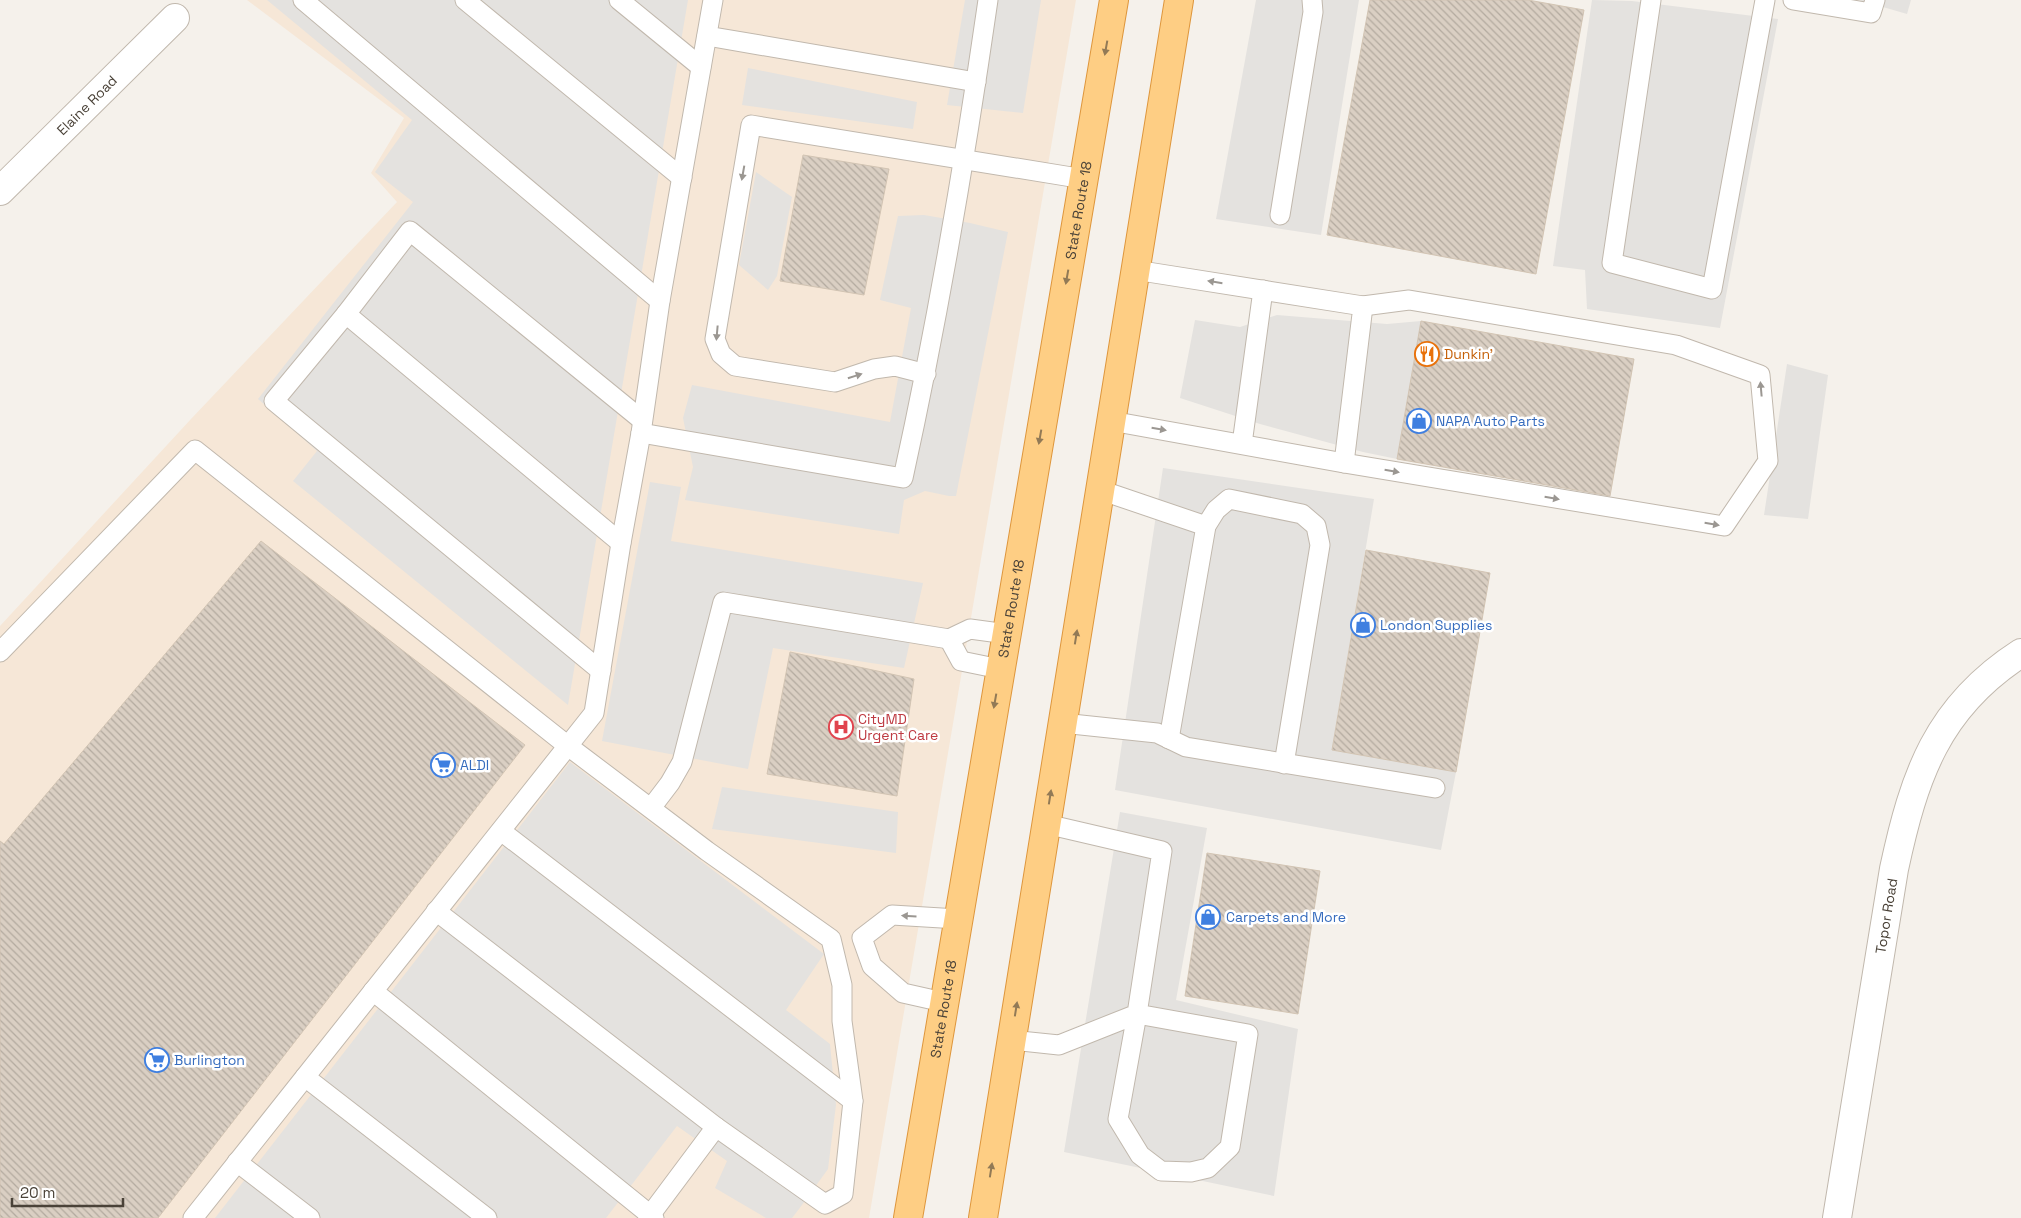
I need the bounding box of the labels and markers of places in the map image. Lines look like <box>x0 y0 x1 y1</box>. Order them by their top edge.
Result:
restaurant icon: Dunkin' <box>1414 341 1440 367</box>
place label: Dunkin' <box>1444 345 1493 363</box>
shop icon: NAPA Auto Parts <box>1406 408 1432 434</box>
place label: NAPA Auto Parts <box>1436 412 1545 430</box>
shop icon: London Supplies <box>1350 612 1376 638</box>
place label: London Supplies <box>1380 616 1492 634</box>
place label: CityMD Urgent Care <box>858 710 938 744</box>
hospital icon: CityMD Urgent Care <box>828 714 854 740</box>
supermarket icon: ALDI <box>430 752 456 778</box>
place label: ALDI <box>460 756 489 774</box>
shop icon: Carpets and More <box>1195 904 1221 930</box>
place label: Carpets and More <box>1226 908 1346 926</box>
supermarket icon: Burlington <box>144 1047 170 1073</box>
place label: Burlington <box>174 1051 245 1069</box>

